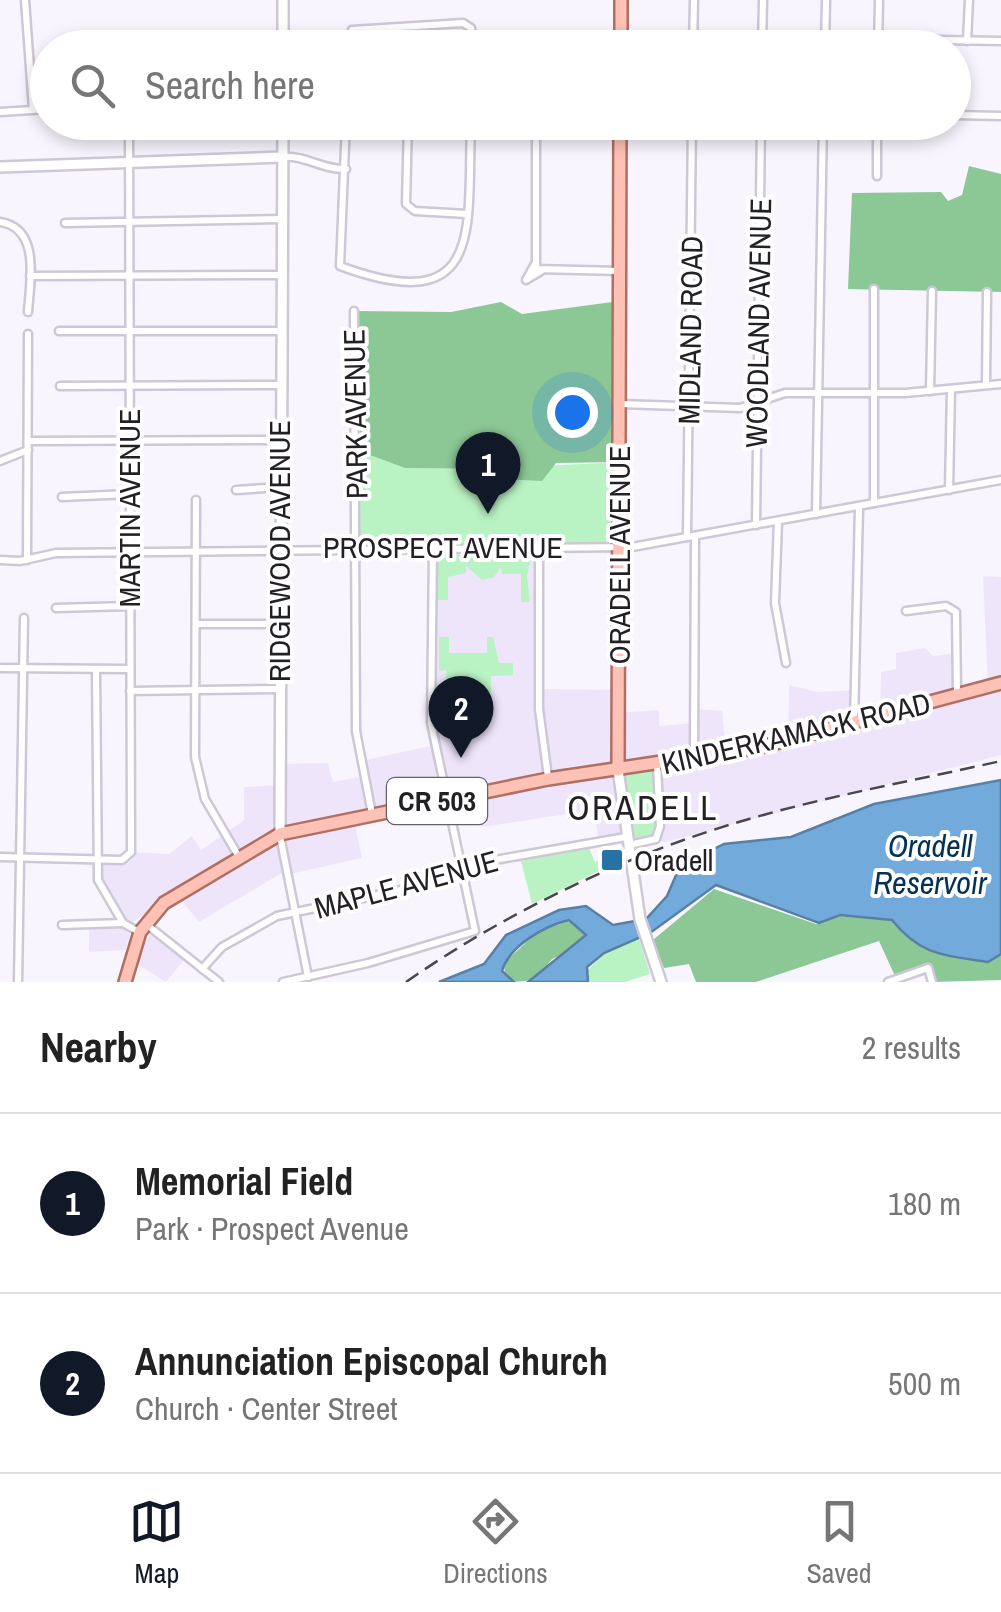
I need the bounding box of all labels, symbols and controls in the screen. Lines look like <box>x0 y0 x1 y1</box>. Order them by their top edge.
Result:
search box <box>30 30 971 140</box>
icon: search <box>65 58 120 113</box>
text: Search here <box>145 60 315 111</box>
street label: WOODLAND AVENUE <box>736 198 780 448</box>
street label: MIDLAND ROAD <box>668 235 712 425</box>
street label: PARK AVENUE <box>334 329 376 499</box>
your location <box>547 387 598 438</box>
street label: MARTIN AVENUE <box>109 409 149 607</box>
street label: RIDGEWOOD AVENUE <box>259 420 299 682</box>
pin: 1 <box>456 432 520 514</box>
street label: ORADELL AVENUE <box>599 446 639 664</box>
street label: PROSPECT AVENUE <box>323 527 563 567</box>
pin: 2 <box>428 676 494 758</box>
street label: KINDERKAMACK ROAD <box>658 683 934 783</box>
road number: CR 503 <box>387 778 487 824</box>
district label: ORADELL <box>567 784 719 831</box>
water label: Oradell Reservoir <box>873 824 988 904</box>
street label: MAPLE AVENUE <box>310 840 502 928</box>
place label: Oradell <box>634 840 713 880</box>
marker: Oradell <box>599 847 625 873</box>
text: Nearby <box>40 1019 157 1075</box>
text: 2 results <box>862 1026 961 1069</box>
text: Memorial Field <box>135 1156 353 1207</box>
text: 1 <box>65 1182 80 1225</box>
text: 180 m <box>888 1182 961 1225</box>
text: Park · Prospect Avenue <box>135 1207 409 1250</box>
text: Annunciation Episcopal Church <box>135 1336 608 1387</box>
text: 2 <box>65 1362 80 1405</box>
text: 500 m <box>888 1362 961 1405</box>
text: Church · Center Street <box>135 1387 398 1430</box>
tab: Map <box>129 1494 184 1592</box>
tab: Directions <box>443 1494 548 1592</box>
tab: Saved <box>807 1494 872 1592</box>

